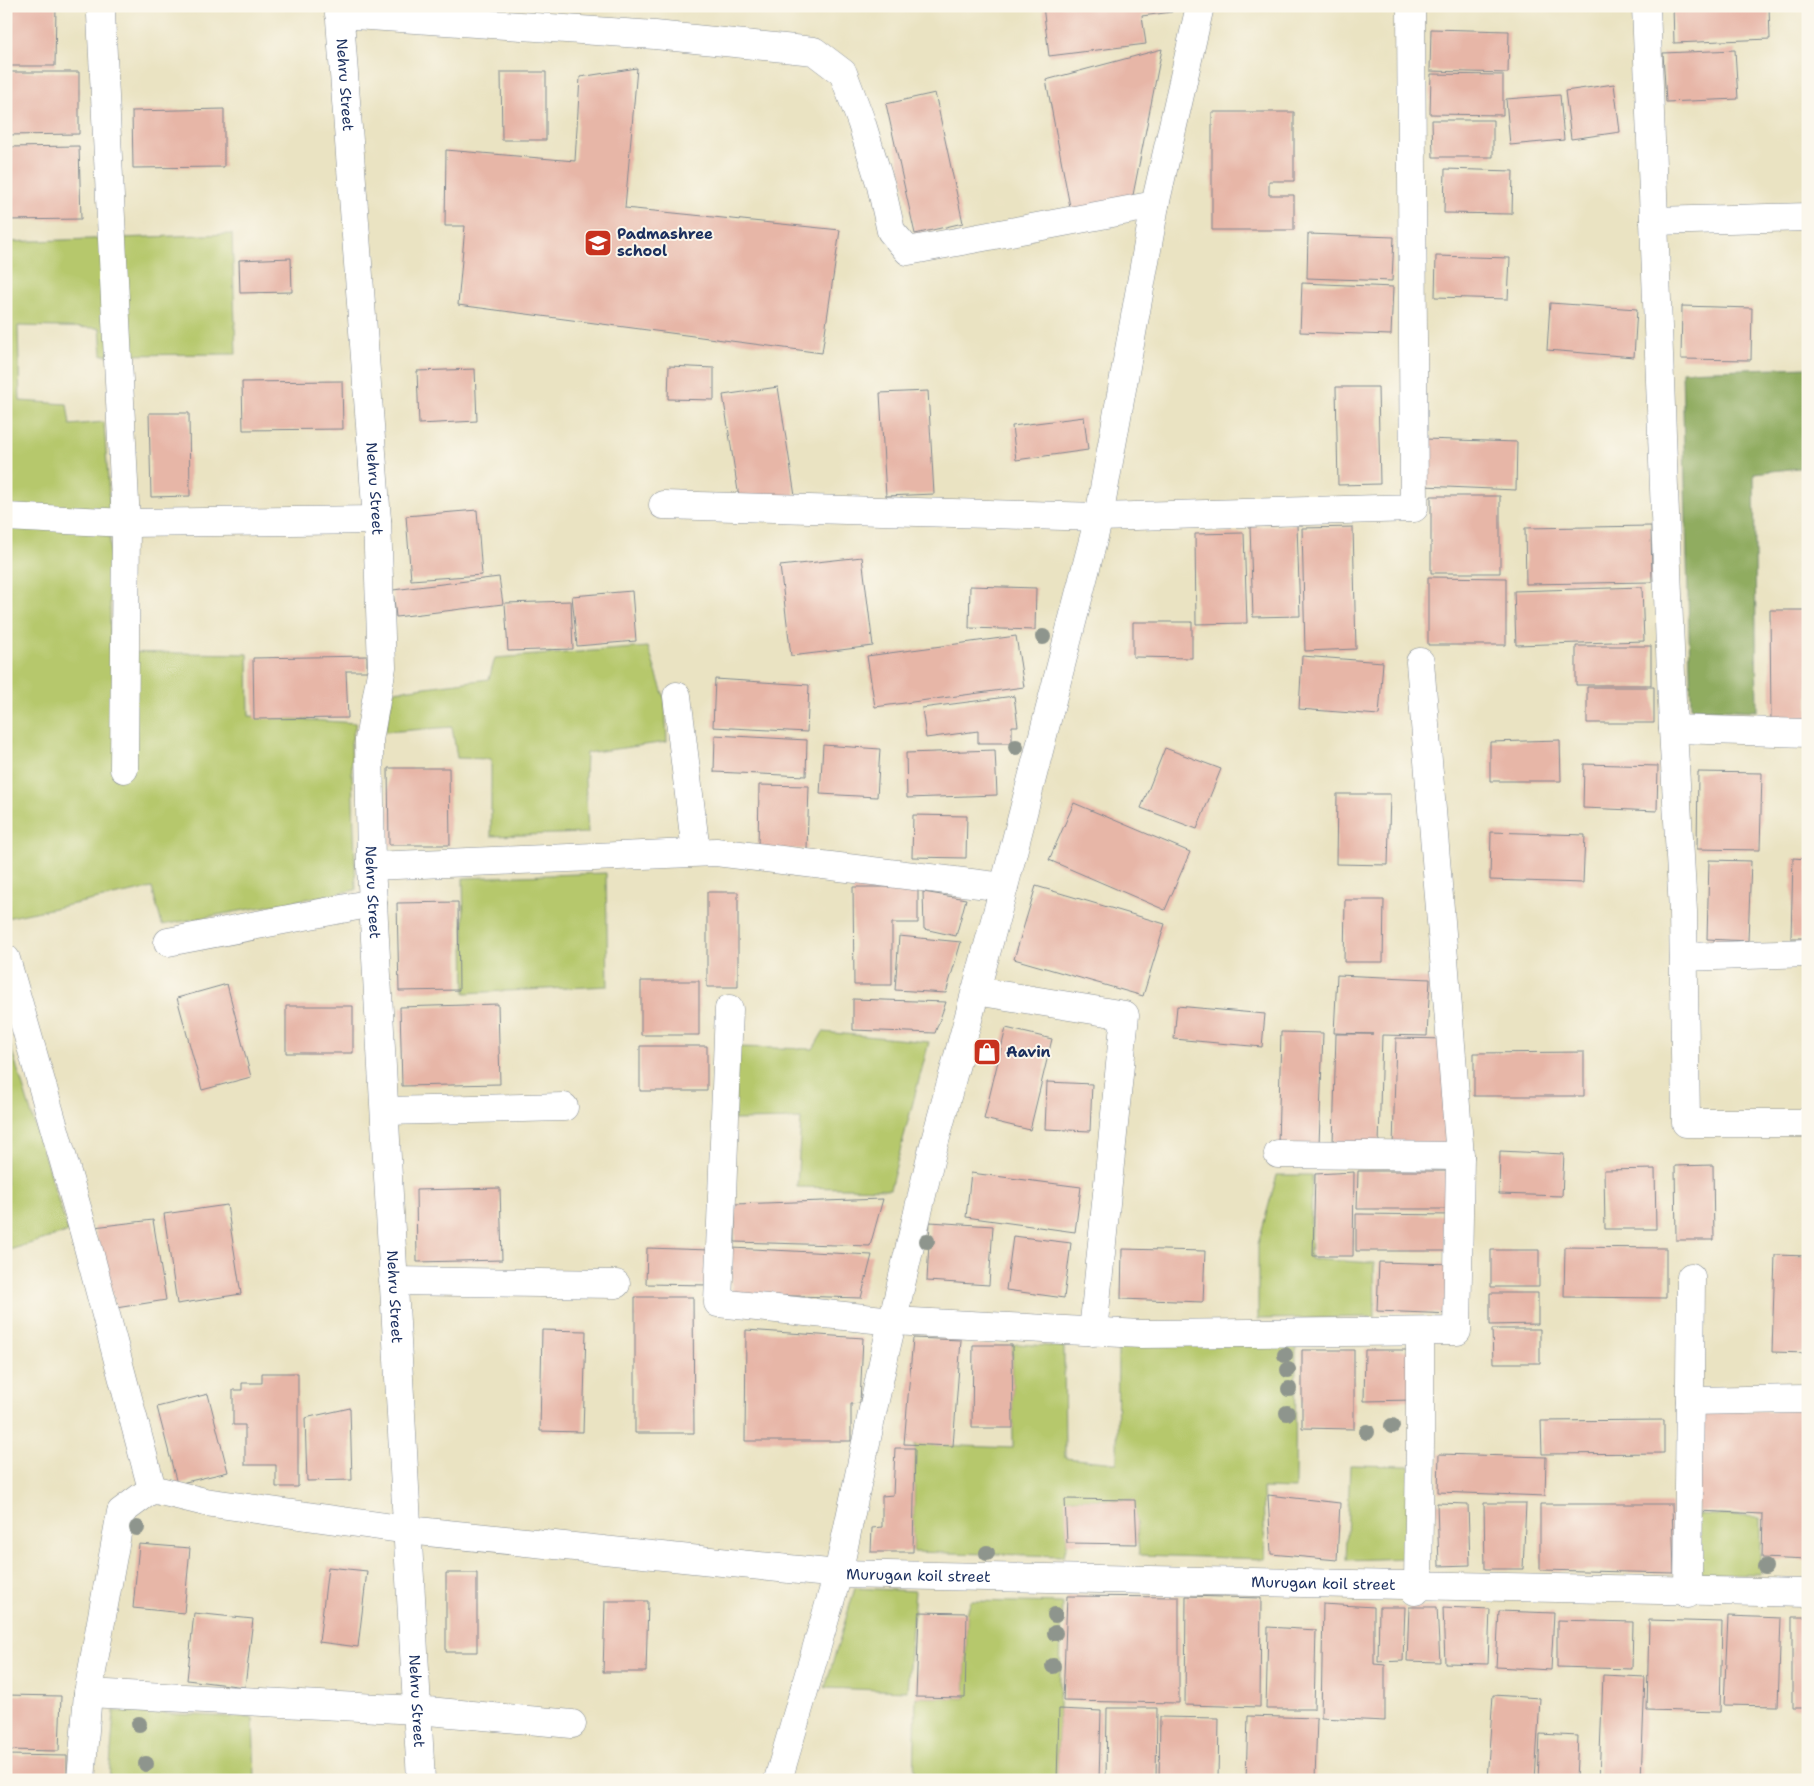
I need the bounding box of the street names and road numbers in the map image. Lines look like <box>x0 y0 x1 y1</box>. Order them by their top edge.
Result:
street label: Nehru Street <box>331 38 358 132</box>
street label: Nehru Street <box>361 441 388 536</box>
street label: Nehru Street <box>361 846 385 939</box>
street label: Nehru Street <box>382 1250 407 1344</box>
street label: Murugan koil street <box>846 1564 991 1587</box>
street label: Murugan koil street <box>1251 1572 1396 1595</box>
street label: Nehru Street <box>404 1654 429 1748</box>

